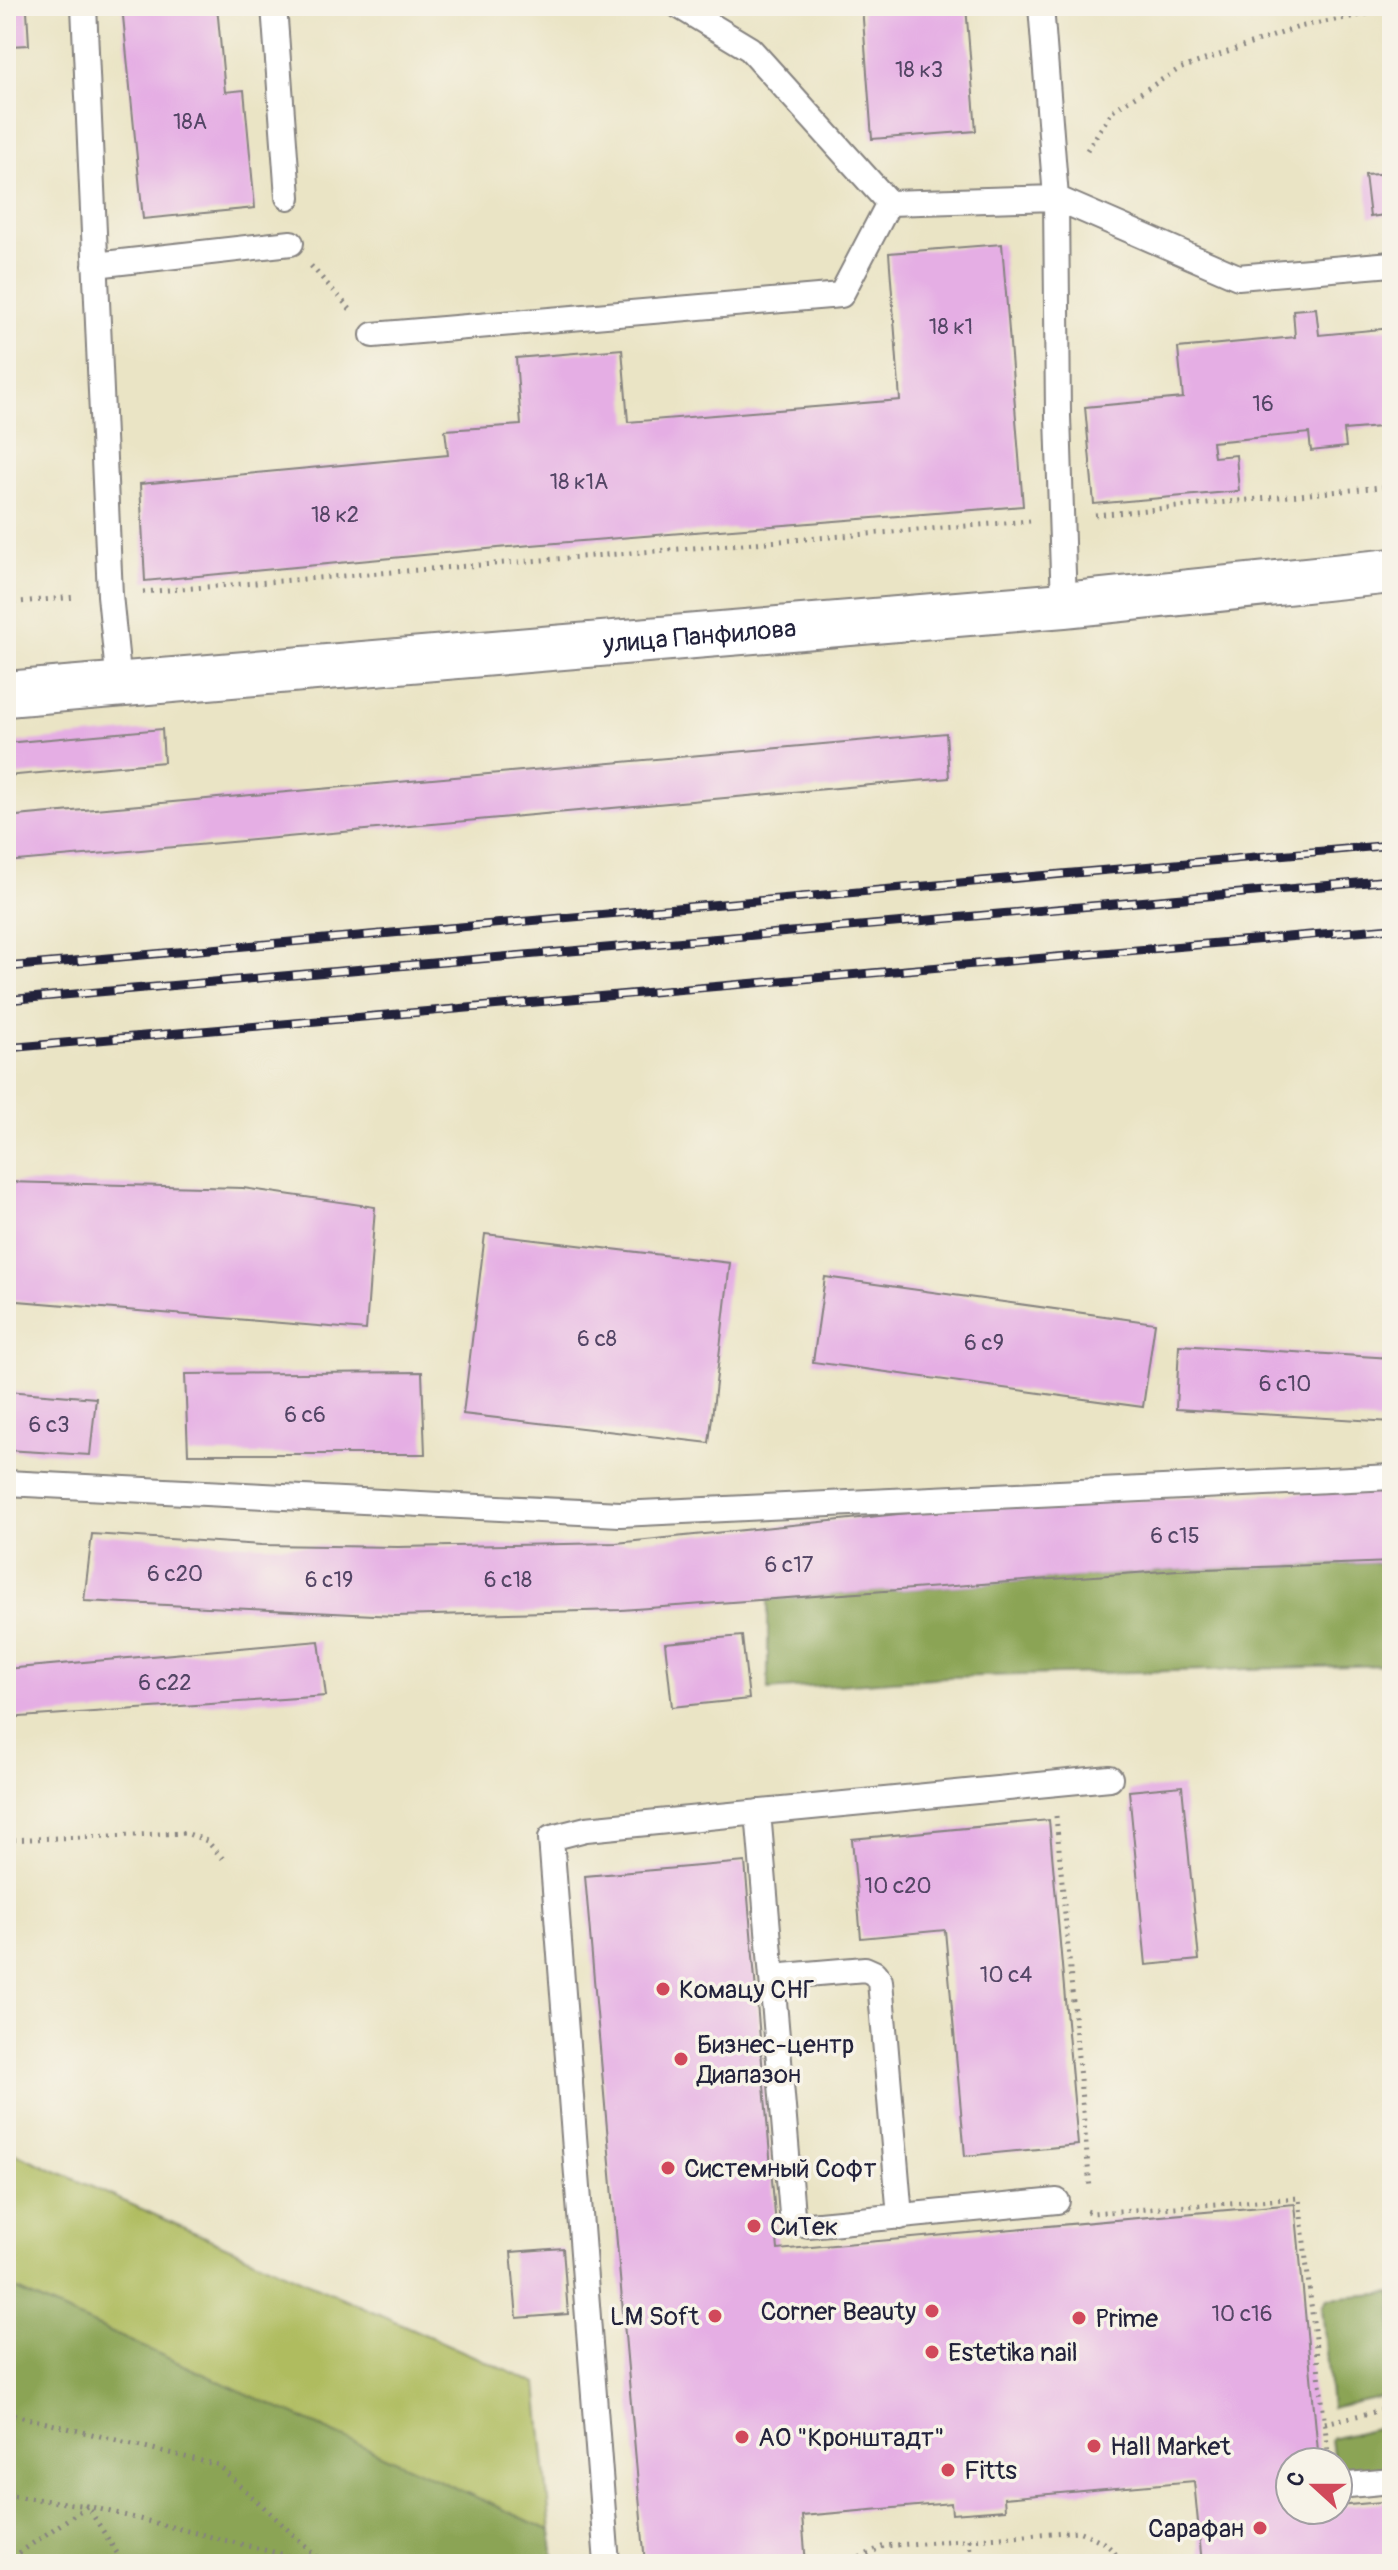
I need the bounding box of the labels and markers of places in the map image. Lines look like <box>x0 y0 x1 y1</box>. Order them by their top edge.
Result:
place label: Комацу СНГ <box>679 1974 815 2006</box>
marker: Комацу СНГ <box>654 1980 672 1998</box>
place label: Бизнес-центр Диапазон <box>696 2029 854 2091</box>
marker: Бизнес-центр Диапазон <box>672 2050 690 2068</box>
place label: Системный Софт <box>684 2153 876 2185</box>
marker: Системный Софт <box>659 2159 677 2177</box>
place label: СиТек <box>770 2211 838 2243</box>
marker: СиТек <box>745 2217 763 2235</box>
place label: Corner Beauty <box>760 2296 916 2328</box>
place label: LM Soft <box>610 2301 700 2333</box>
marker: Corner Beauty <box>923 2302 941 2320</box>
place label: Prime <box>1095 2303 1158 2335</box>
marker: LM Soft <box>706 2307 724 2325</box>
marker: Prime <box>1070 2309 1088 2327</box>
place label: Estetika nail <box>948 2337 1078 2369</box>
marker: Estetika nail <box>923 2343 941 2361</box>
place label: АО "Кронштадт" <box>758 2422 944 2454</box>
marker: АО "Кронштадт" <box>733 2428 751 2446</box>
place label: Hall Market <box>1110 2431 1231 2463</box>
marker: Hall Market <box>1085 2437 1103 2455</box>
place label: Fitts <box>964 2455 1017 2487</box>
marker: Fitts <box>939 2461 957 2479</box>
place label: Сарафан <box>1148 2513 1244 2545</box>
marker: Сарафан <box>1251 2519 1269 2537</box>

